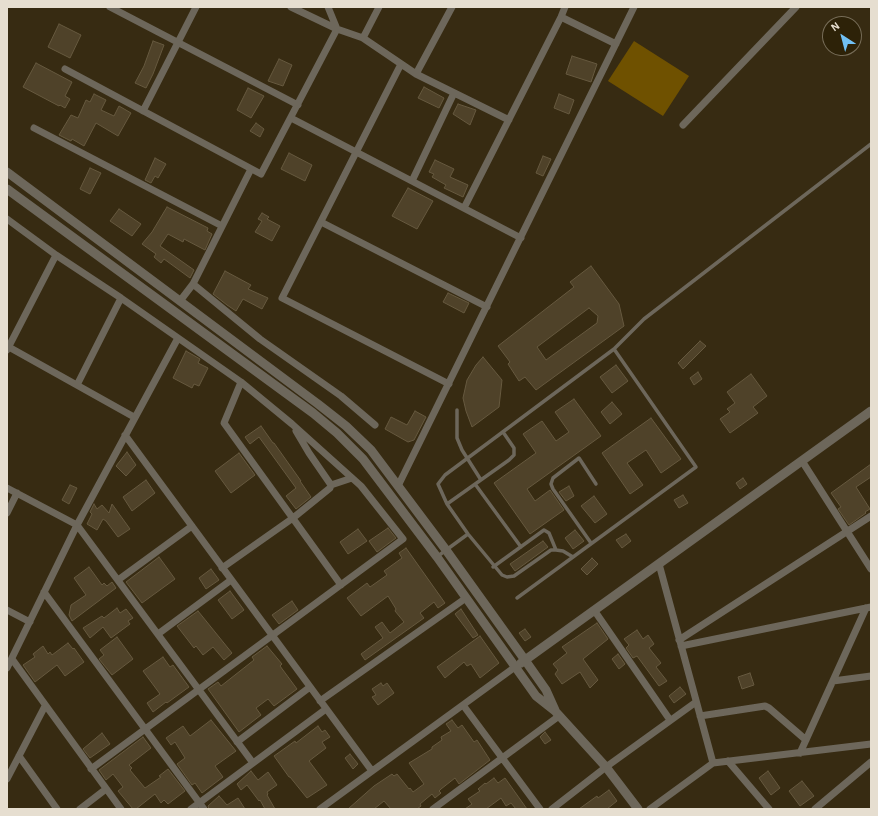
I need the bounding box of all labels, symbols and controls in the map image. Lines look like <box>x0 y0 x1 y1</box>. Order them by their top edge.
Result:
north arrow <box>822 16 862 56</box>
text: N <box>829 20 842 33</box>

